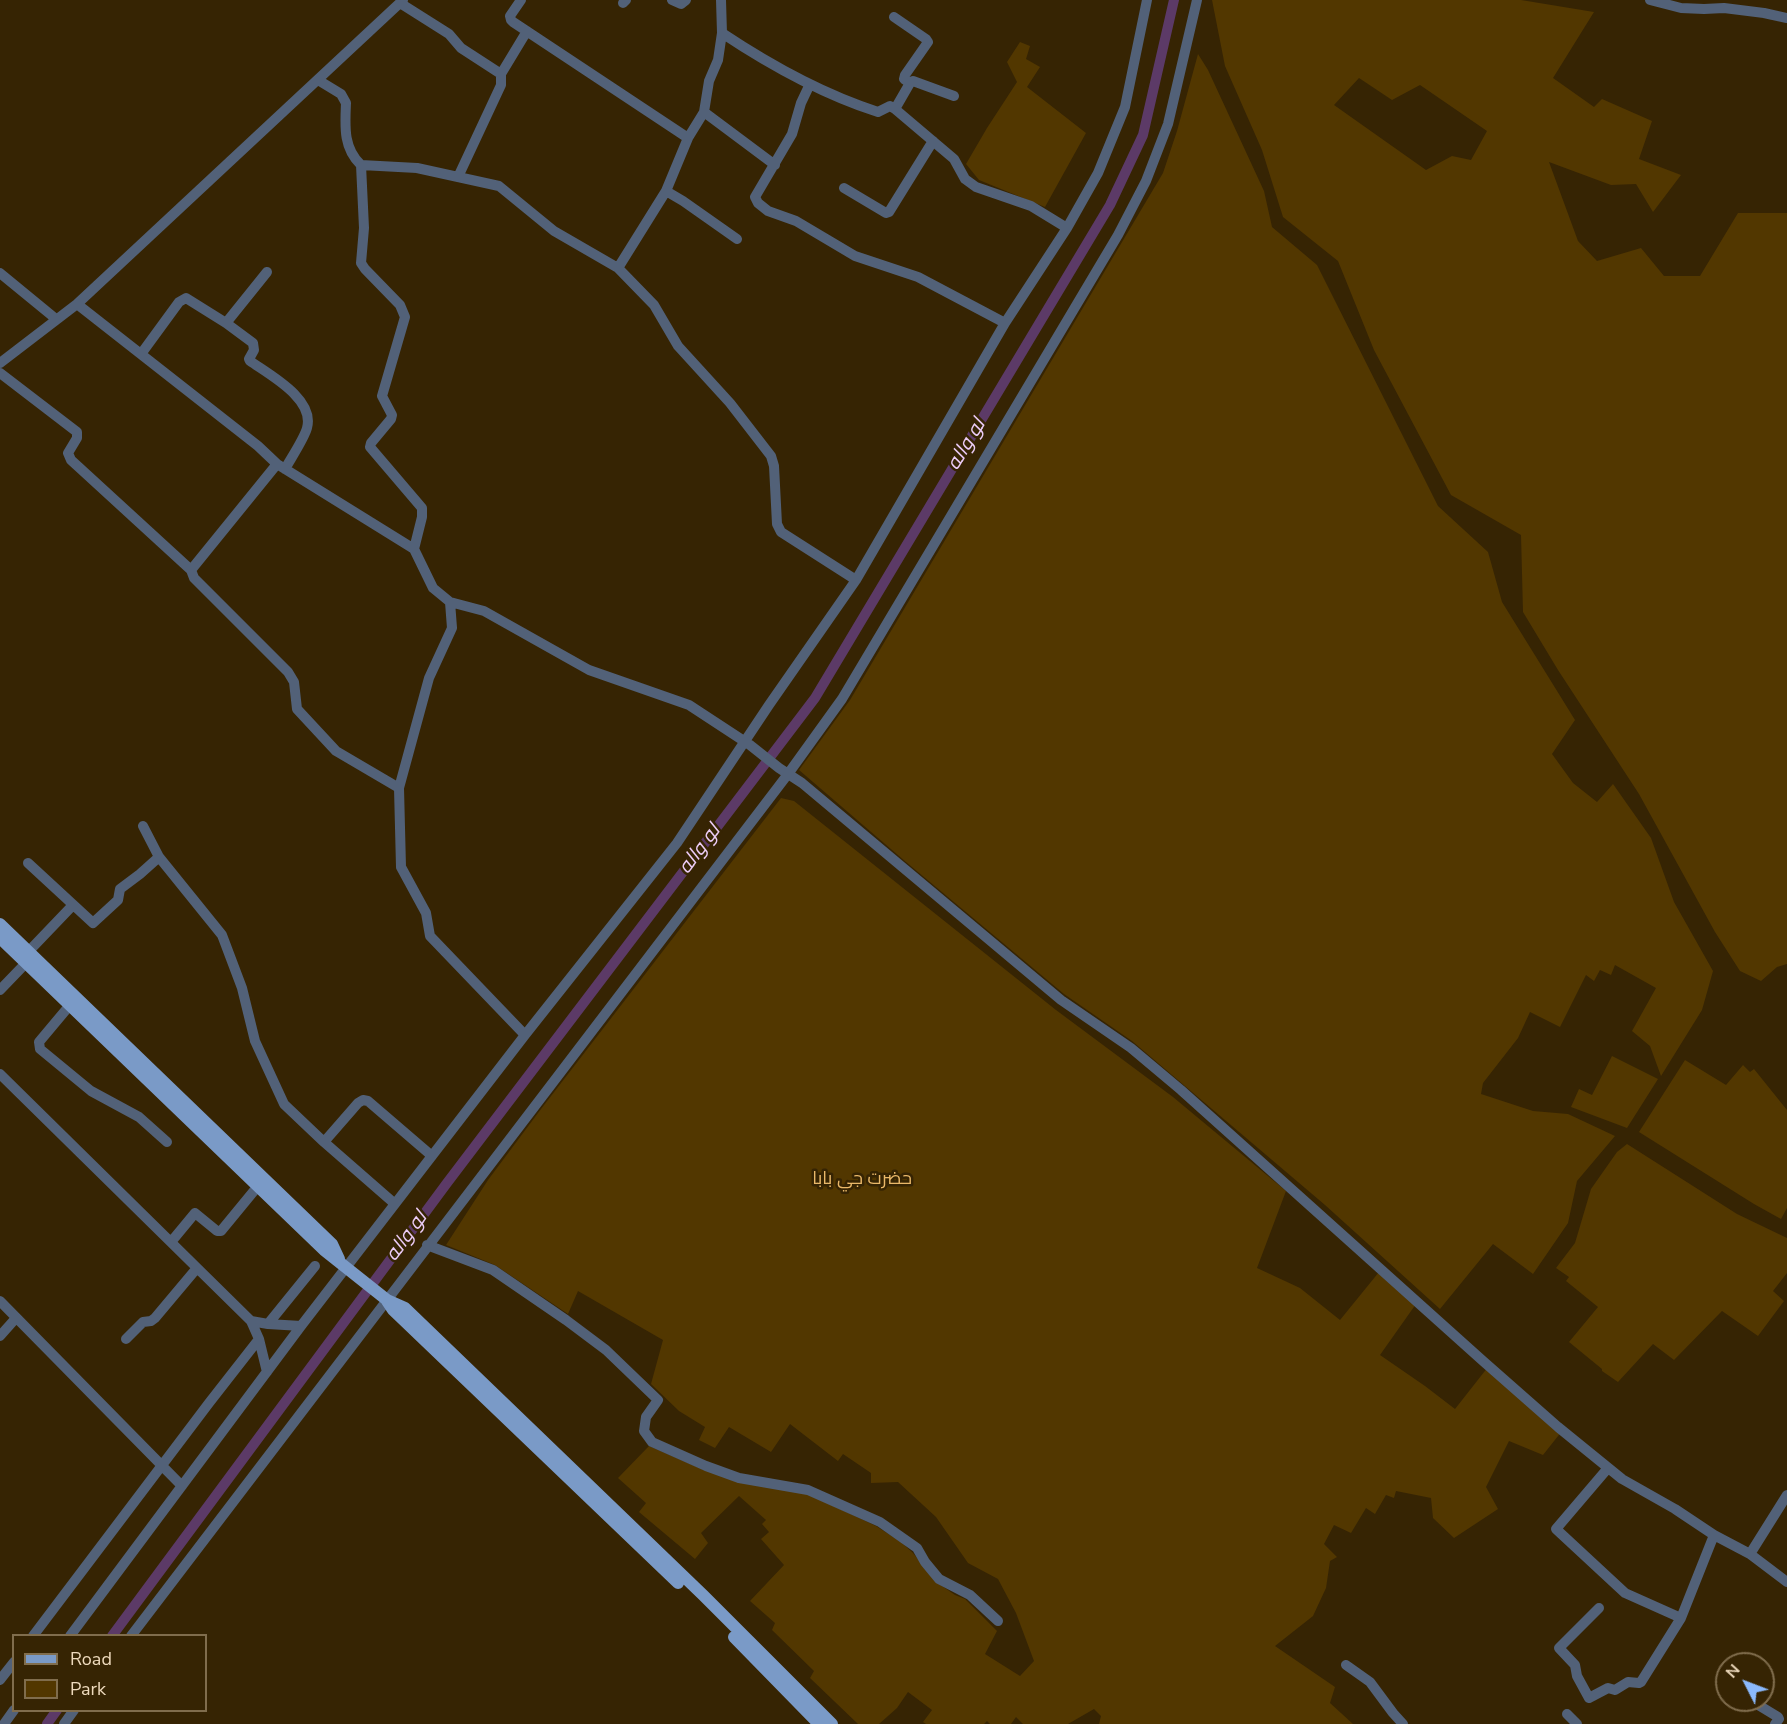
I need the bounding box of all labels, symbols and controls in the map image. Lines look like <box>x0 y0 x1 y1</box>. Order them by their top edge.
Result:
water label: لو واله <box>942 415 992 475</box>
water label: لو واله <box>674 821 726 879</box>
park label: حضرت جي بابا <box>812 1169 912 1191</box>
water label: لو واله <box>381 1207 433 1267</box>
legend <box>12 1634 207 1712</box>
text: Road <box>70 1647 112 1671</box>
north arrow <box>1715 1652 1775 1712</box>
text: N <box>1721 1659 1745 1683</box>
text: Park <box>70 1677 106 1701</box>

